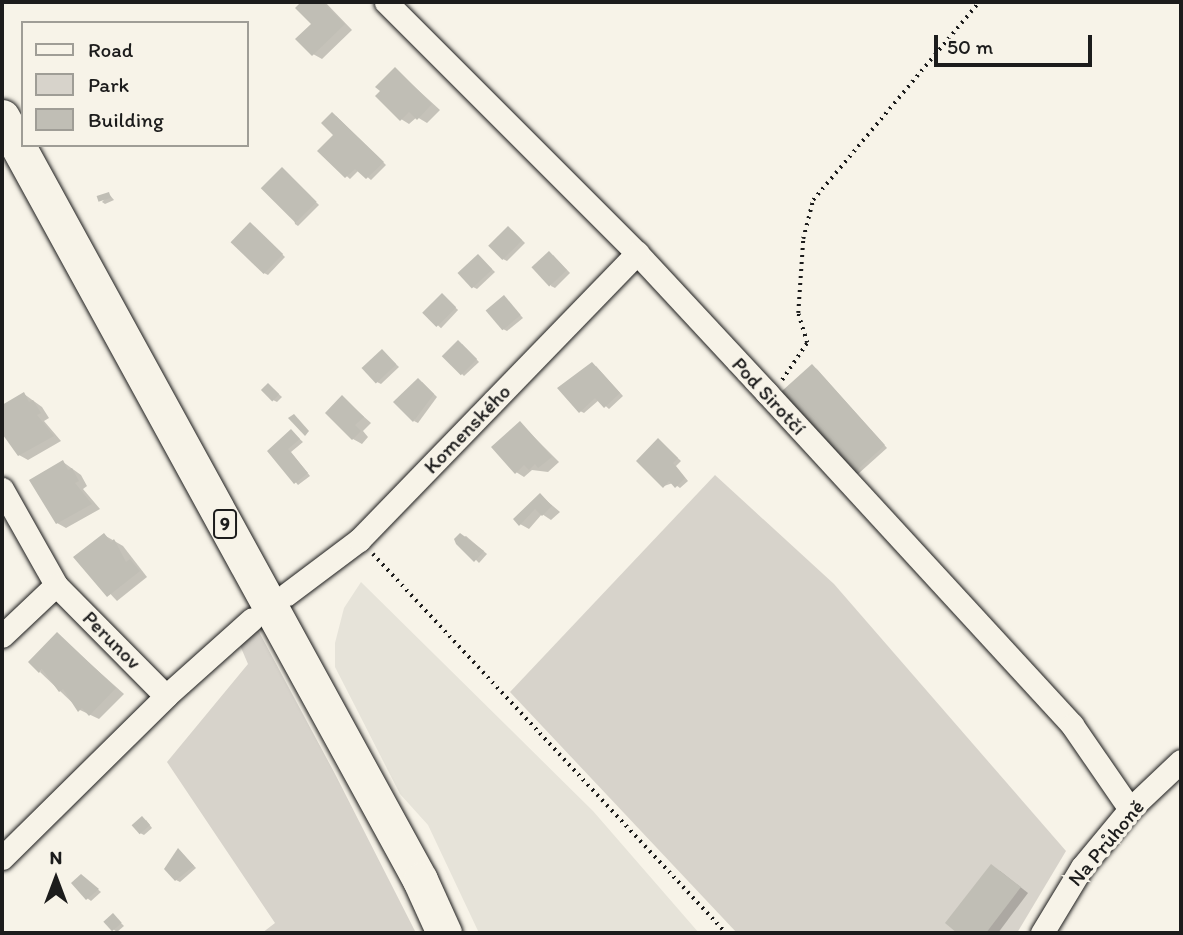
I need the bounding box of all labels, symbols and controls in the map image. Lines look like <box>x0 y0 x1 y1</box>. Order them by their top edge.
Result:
legend <box>21 21 248 147</box>
scale bar <box>938 21 1096 65</box>
text: 50 m <box>947 34 993 59</box>
text: Road <box>88 37 133 62</box>
text: Park <box>88 72 129 97</box>
text: Building <box>88 107 164 132</box>
street label: Pod Sirotčí <box>726 352 812 440</box>
street label: Komenského <box>418 379 516 479</box>
road number: 9 <box>213 509 237 540</box>
street label: Perunov <box>77 605 147 675</box>
street label: Na Průhoně <box>1063 795 1149 891</box>
north arrow <box>21 844 91 914</box>
text: N <box>50 846 62 869</box>

